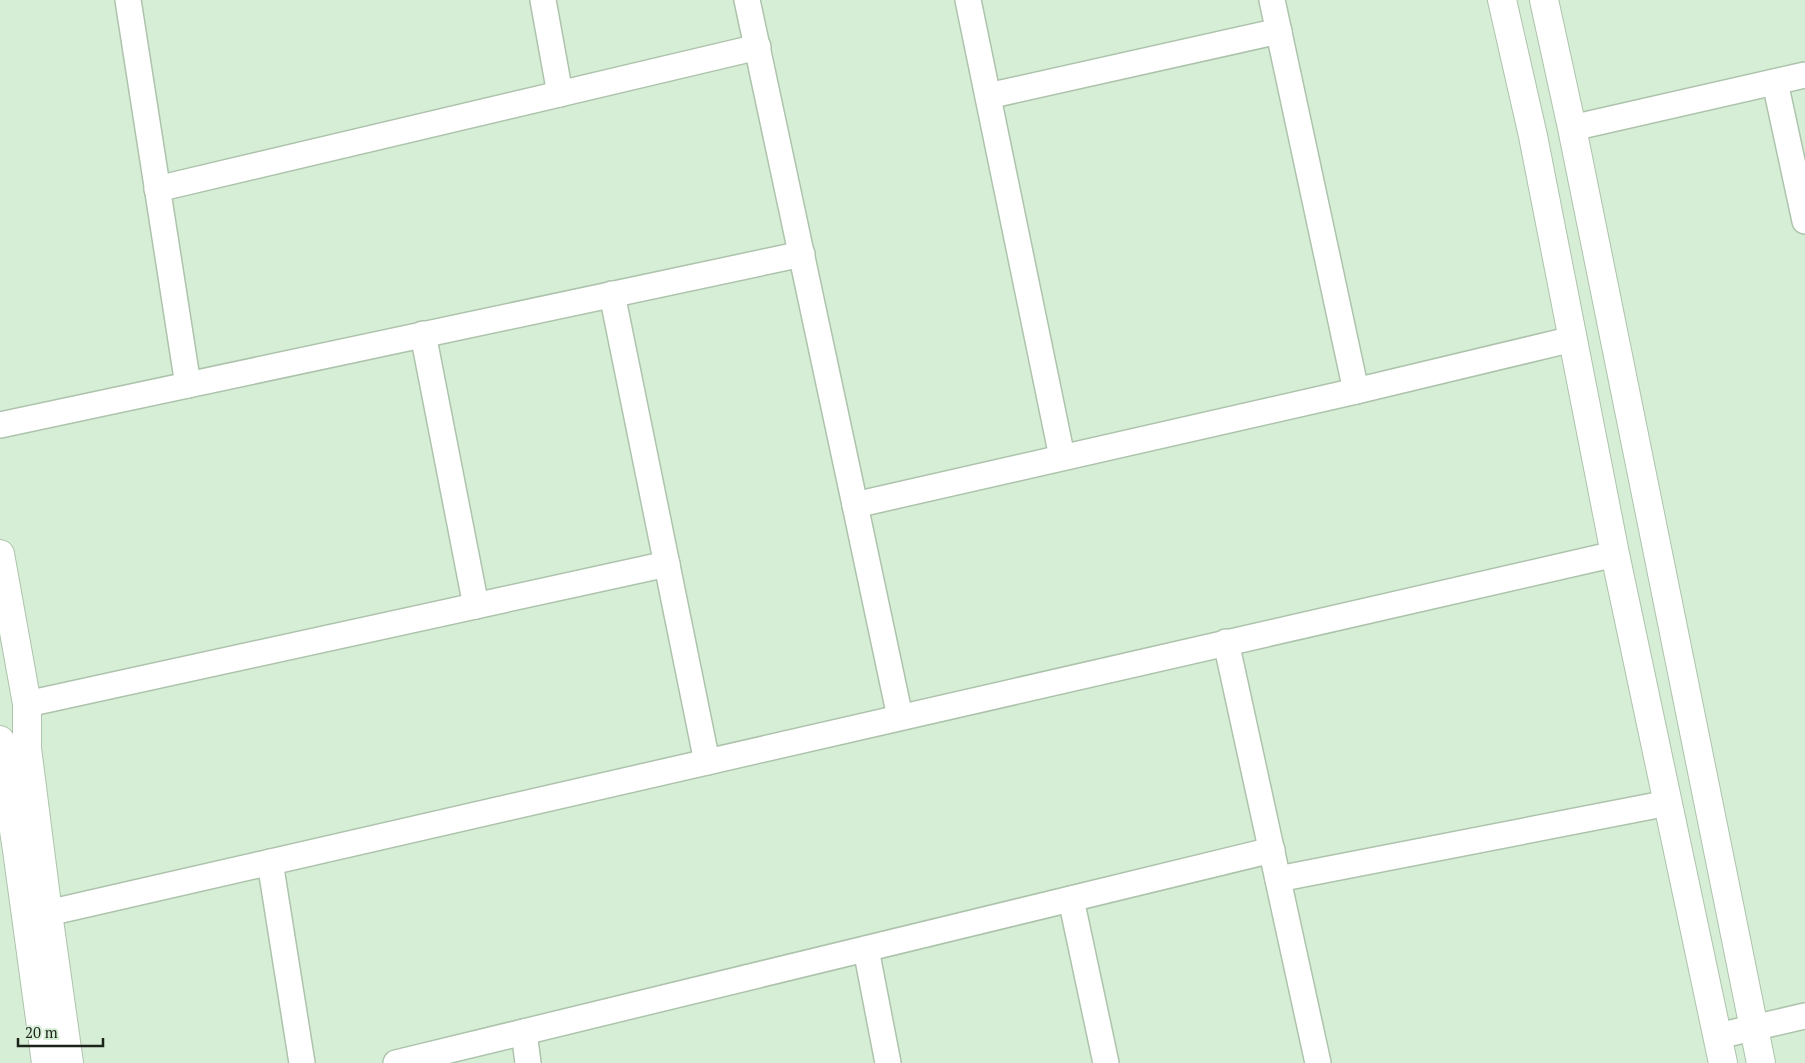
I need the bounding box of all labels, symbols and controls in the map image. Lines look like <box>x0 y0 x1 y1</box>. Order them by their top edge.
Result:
scale bar <box>18 1016 102 1048</box>
text: 20 m <box>25 1022 58 1042</box>

